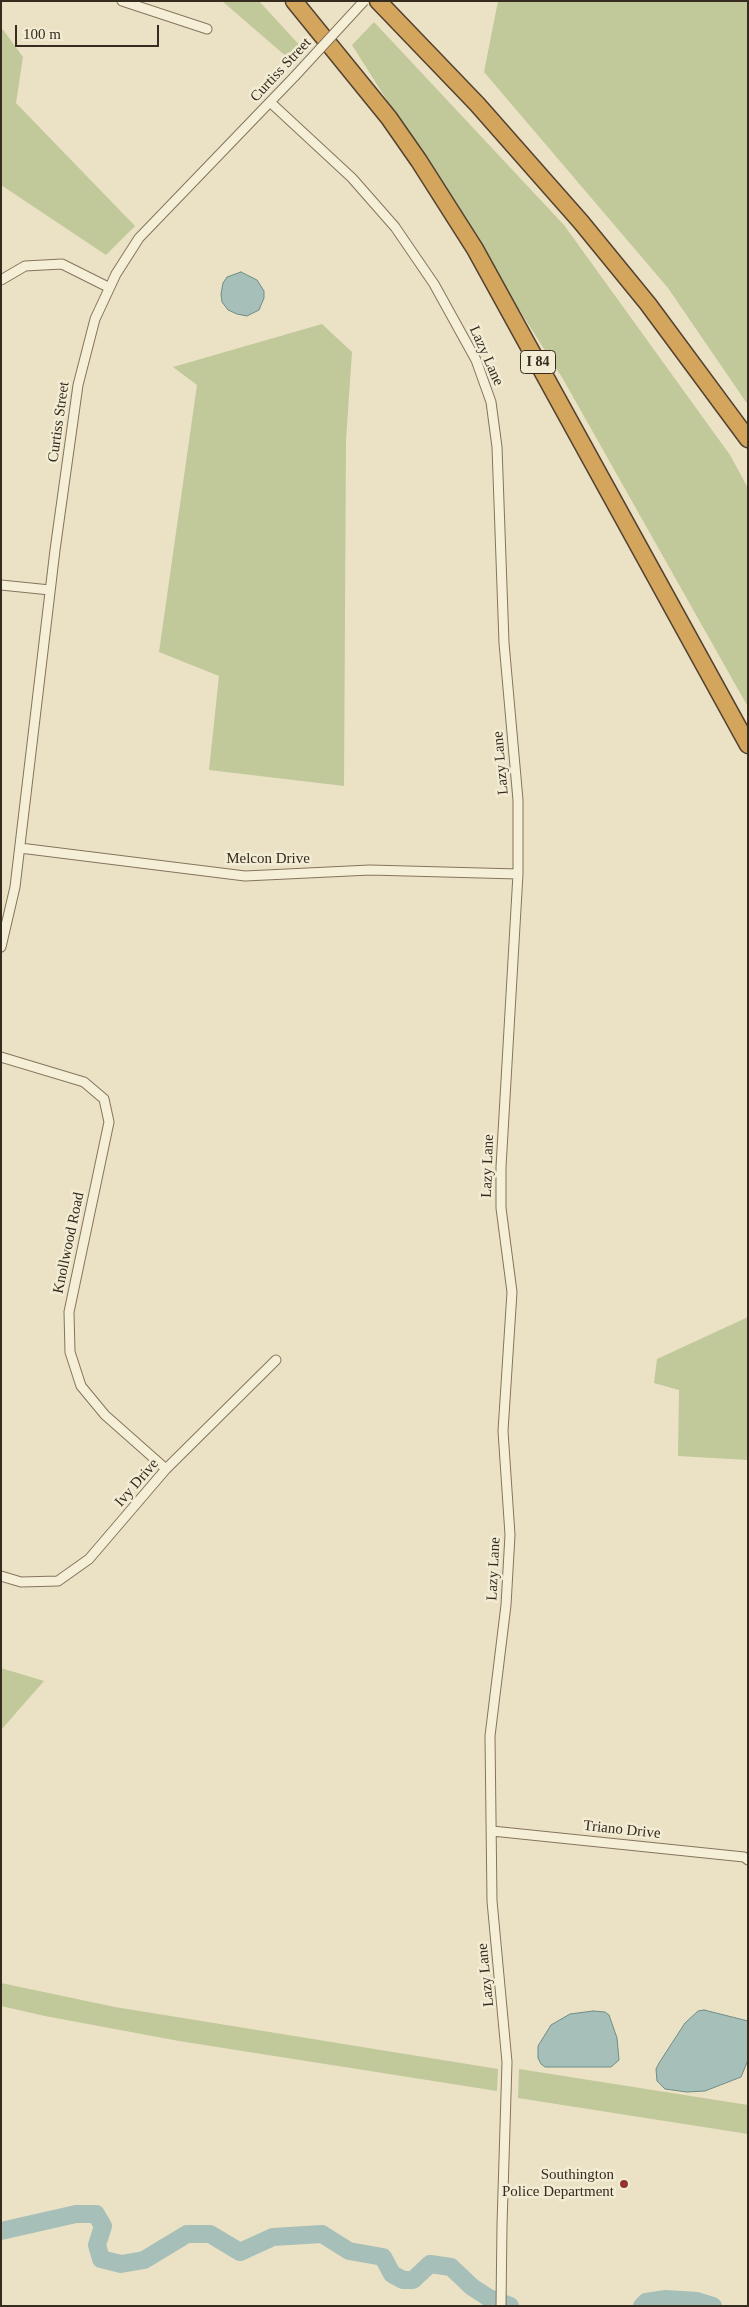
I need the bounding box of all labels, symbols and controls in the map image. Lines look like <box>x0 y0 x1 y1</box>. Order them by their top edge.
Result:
scale bar <box>18 15 161 47</box>
text: 100 m <box>23 26 61 42</box>
street label: Curtiss Street <box>247 34 315 106</box>
street label: Lazy Lane <box>465 323 507 389</box>
road number: I 84 <box>520 351 556 374</box>
street label: Curtiss Street <box>44 381 74 463</box>
street label: Lazy Lane <box>489 730 513 796</box>
street label: Melcon Drive <box>226 850 310 868</box>
street label: Lazy Lane <box>478 1134 498 1198</box>
street label: Knollwood Road <box>49 1191 89 1295</box>
street label: Ivy Drive <box>111 1455 163 1511</box>
street label: Lazy Lane <box>483 1537 505 1601</box>
street label: Triano Drive <box>583 1817 661 1843</box>
street label: Lazy Lane <box>474 1942 498 2008</box>
place label: Southington Police Department <box>502 2166 614 2201</box>
marker: Southington Police Department <box>618 2178 630 2190</box>

